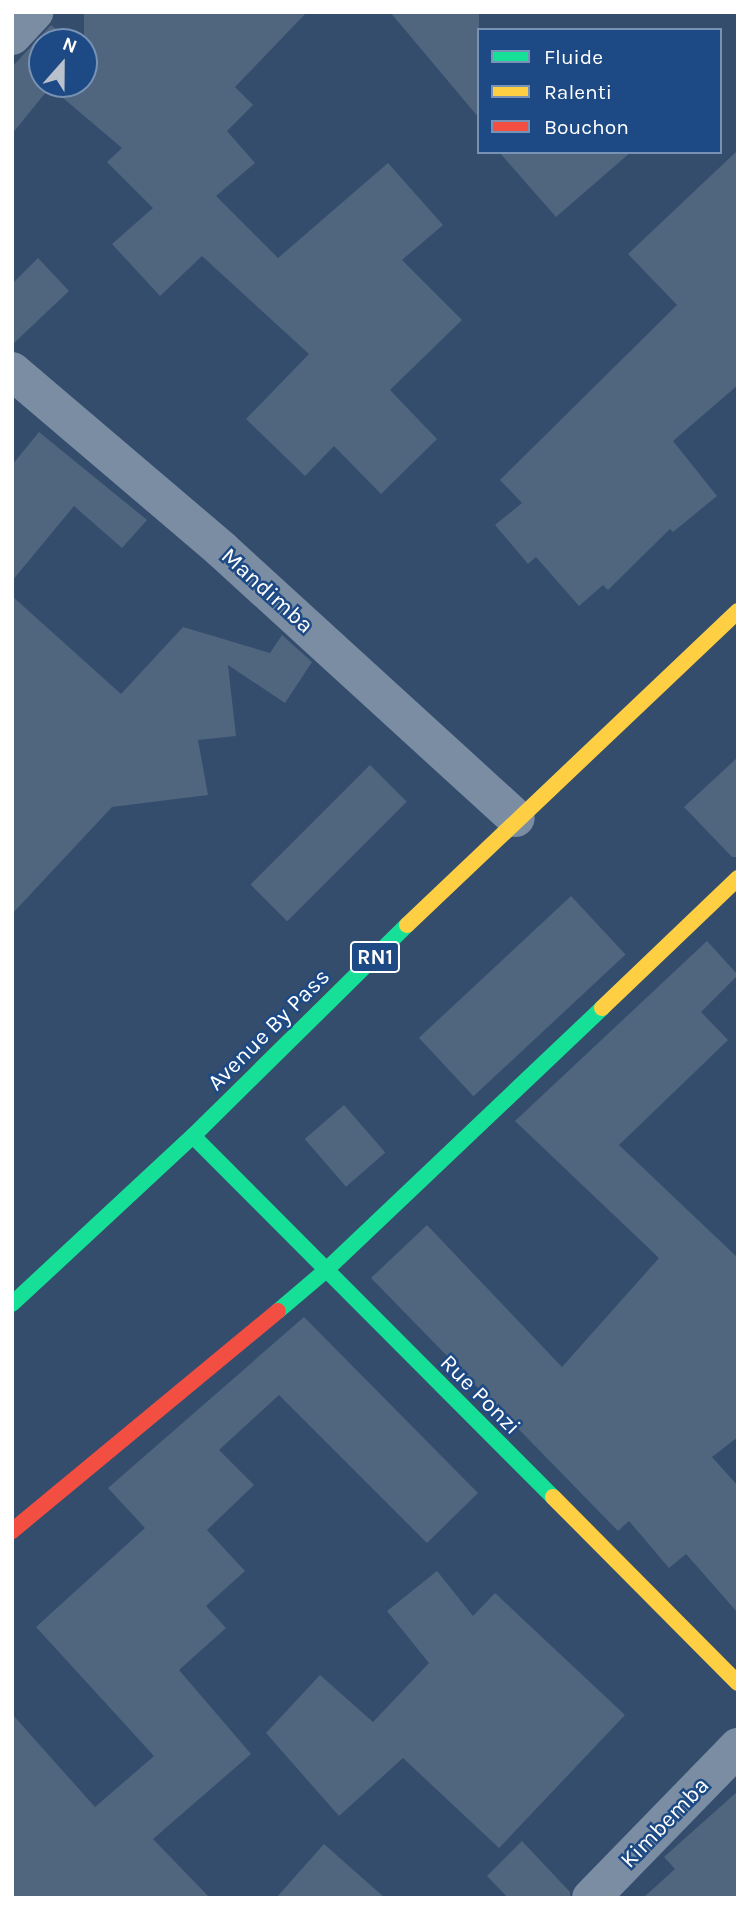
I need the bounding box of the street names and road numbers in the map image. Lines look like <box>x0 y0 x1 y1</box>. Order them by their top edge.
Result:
street label: Mandimba <box>215 543 319 639</box>
road number: RN1 <box>349 940 401 974</box>
street label: Avenue By Pass <box>202 963 336 1097</box>
street label: Rue Ponzi <box>434 1349 526 1441</box>
street label: Kimbemba <box>615 1772 715 1874</box>

